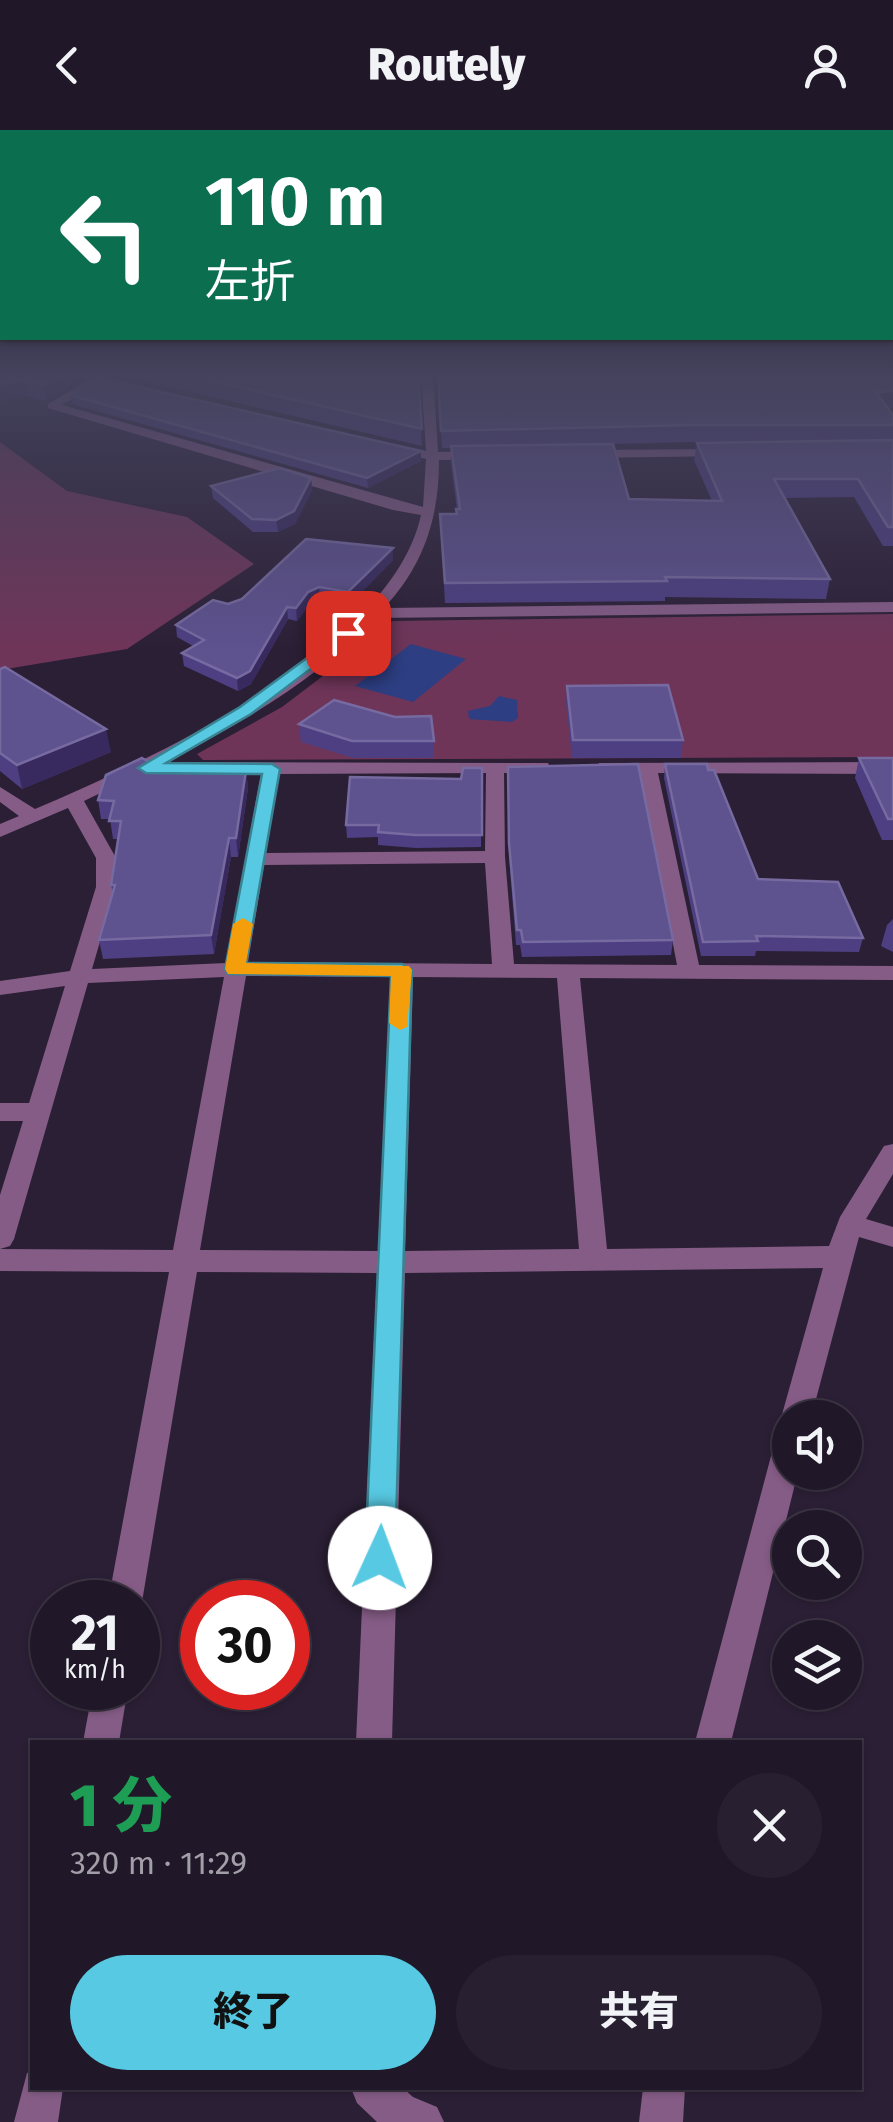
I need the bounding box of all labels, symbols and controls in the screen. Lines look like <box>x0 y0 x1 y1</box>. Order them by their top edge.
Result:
icon: back <box>40 38 95 93</box>
text: Routely <box>368 38 525 92</box>
icon: person <box>798 38 853 93</box>
text: 110 m <box>205 160 385 244</box>
icon: left <box>40 170 170 300</box>
text: 左折 <box>205 255 295 309</box>
pin <box>306 591 391 676</box>
icon: arrive <box>321 606 376 661</box>
map controls <box>772 1400 862 1710</box>
button: sound <box>772 1400 862 1490</box>
position arrow <box>328 1506 432 1610</box>
button: search <box>772 1510 862 1600</box>
speed limit sign: 30 <box>180 1580 310 1710</box>
text: 21 <box>71 1603 119 1663</box>
button: layers <box>772 1620 862 1710</box>
text: km/h <box>64 1655 126 1685</box>
text: 1 分 <box>70 1770 172 1842</box>
button: close <box>717 1773 822 1878</box>
text: 320 m · 11:29 <box>70 1844 247 1882</box>
button: 終了 <box>70 1955 436 2070</box>
button: 共有 <box>456 1955 822 2070</box>

